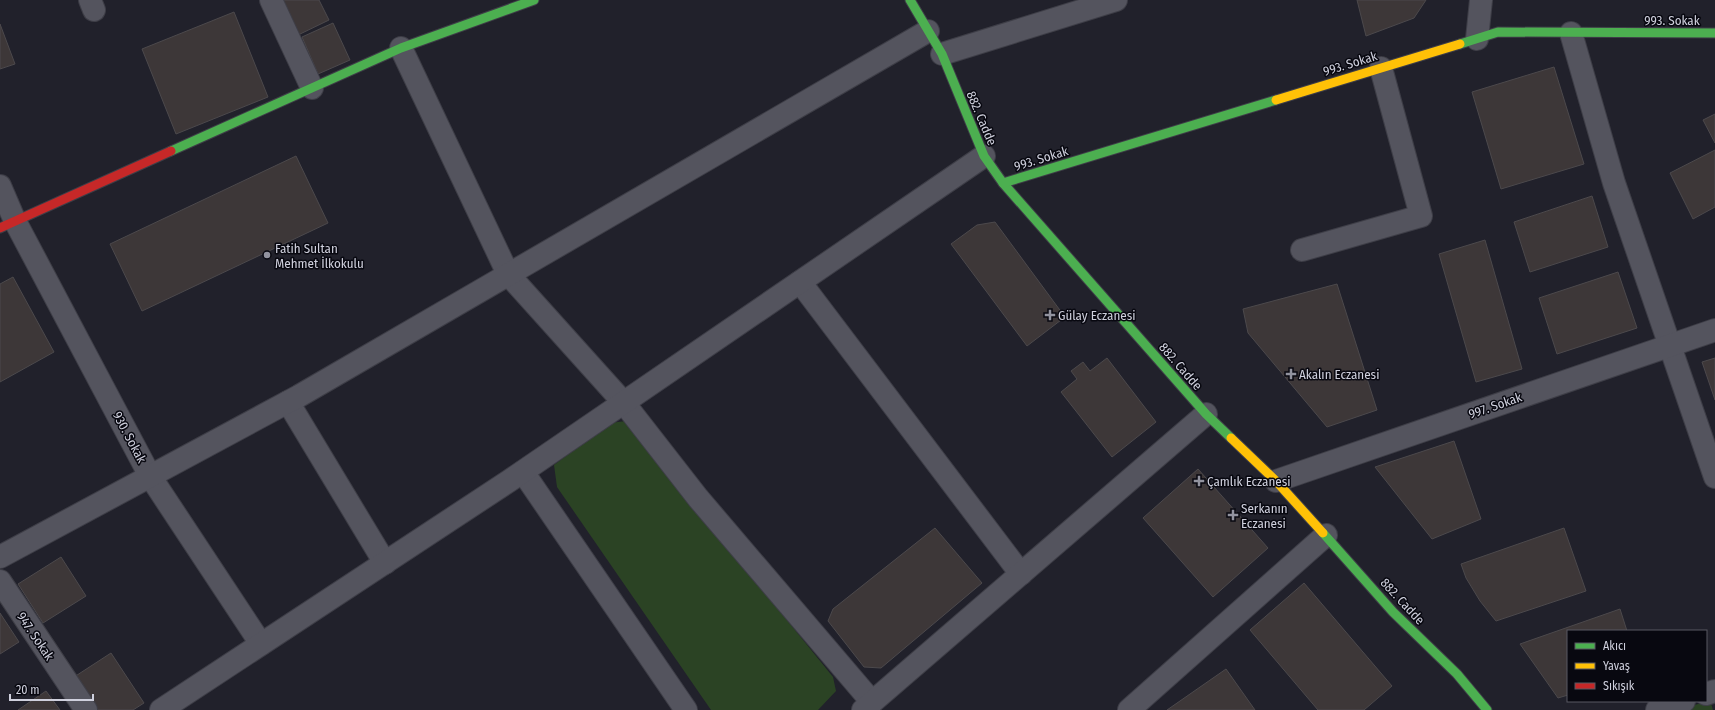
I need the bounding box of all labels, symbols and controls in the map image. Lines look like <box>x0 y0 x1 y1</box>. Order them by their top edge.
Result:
street label: 993. Sokak <box>1644 13 1701 28</box>
street label: 993. Sokak <box>1321 48 1380 79</box>
street label: 882. Cadde <box>963 89 1000 148</box>
street label: 993. Sokak <box>1012 143 1071 174</box>
place label: Fatih Sultan Mehmet İlkokulu <box>275 241 364 271</box>
marker: Fatih Sultan Mehmet İlkokulu <box>262 250 272 260</box>
place label: Gülay Eczanesi <box>1058 308 1136 323</box>
marker: Gülay Eczanesi <box>1045 310 1055 320</box>
street label: 882. Cadde <box>1156 340 1205 393</box>
place label: Akalın Eczanesi <box>1299 367 1379 382</box>
marker: Akalın Eczanesi <box>1286 369 1296 379</box>
street label: 997. Sokak <box>1467 389 1525 422</box>
street label: 930. Sokak <box>110 409 150 466</box>
place label: Çamlık Eczanesi <box>1207 474 1291 489</box>
marker: Çamlık Eczanesi <box>1194 476 1204 486</box>
place label: Serkanın Eczanesi <box>1241 501 1288 531</box>
marker: Serkanın Eczanesi <box>1228 510 1238 520</box>
street label: 882. Cadde <box>1377 575 1428 628</box>
street label: 947. Sokak <box>14 609 58 664</box>
legend <box>1567 630 1707 702</box>
text: Akıcı <box>1603 639 1626 653</box>
text: Yavaş <box>1603 659 1630 673</box>
scale bar <box>10 676 93 702</box>
text: Sıkışık <box>1603 679 1635 693</box>
text: 20 m <box>16 683 40 697</box>

